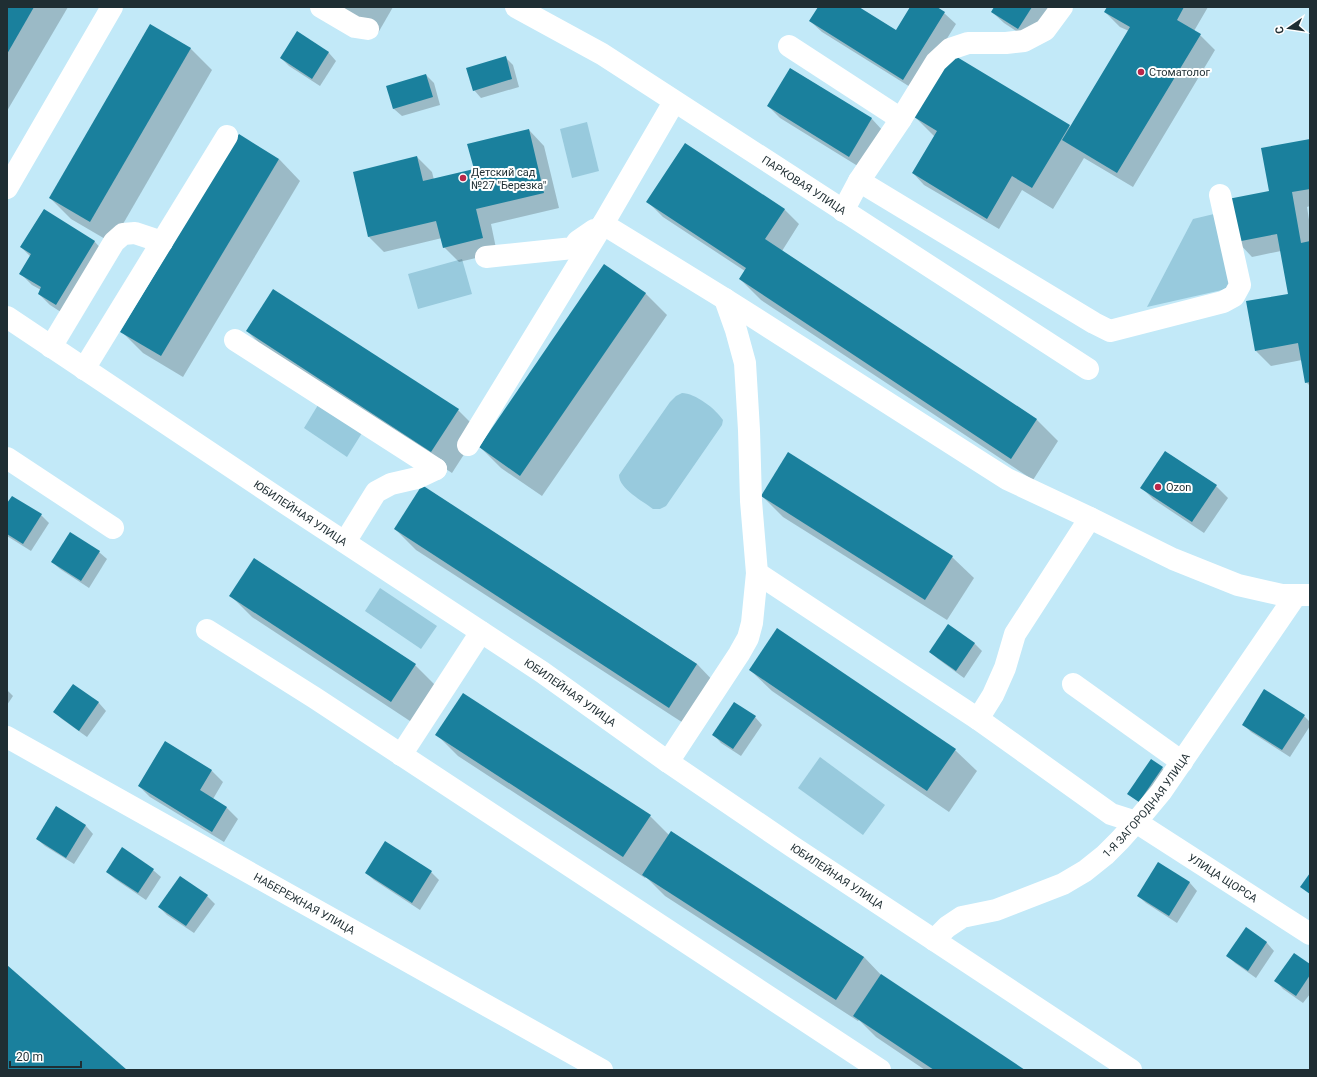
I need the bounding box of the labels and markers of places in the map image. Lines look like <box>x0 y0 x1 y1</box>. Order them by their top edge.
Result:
place label: Стоматолог <box>1149 66 1210 79</box>
marker: Стоматолог <box>1136 67 1146 77</box>
place label: Детский сад №27 "Березка" <box>471 166 546 192</box>
marker: Детский сад №27 "Березка" <box>458 173 468 183</box>
place label: Ozon <box>1166 481 1191 494</box>
marker: Ozon <box>1153 482 1163 492</box>

